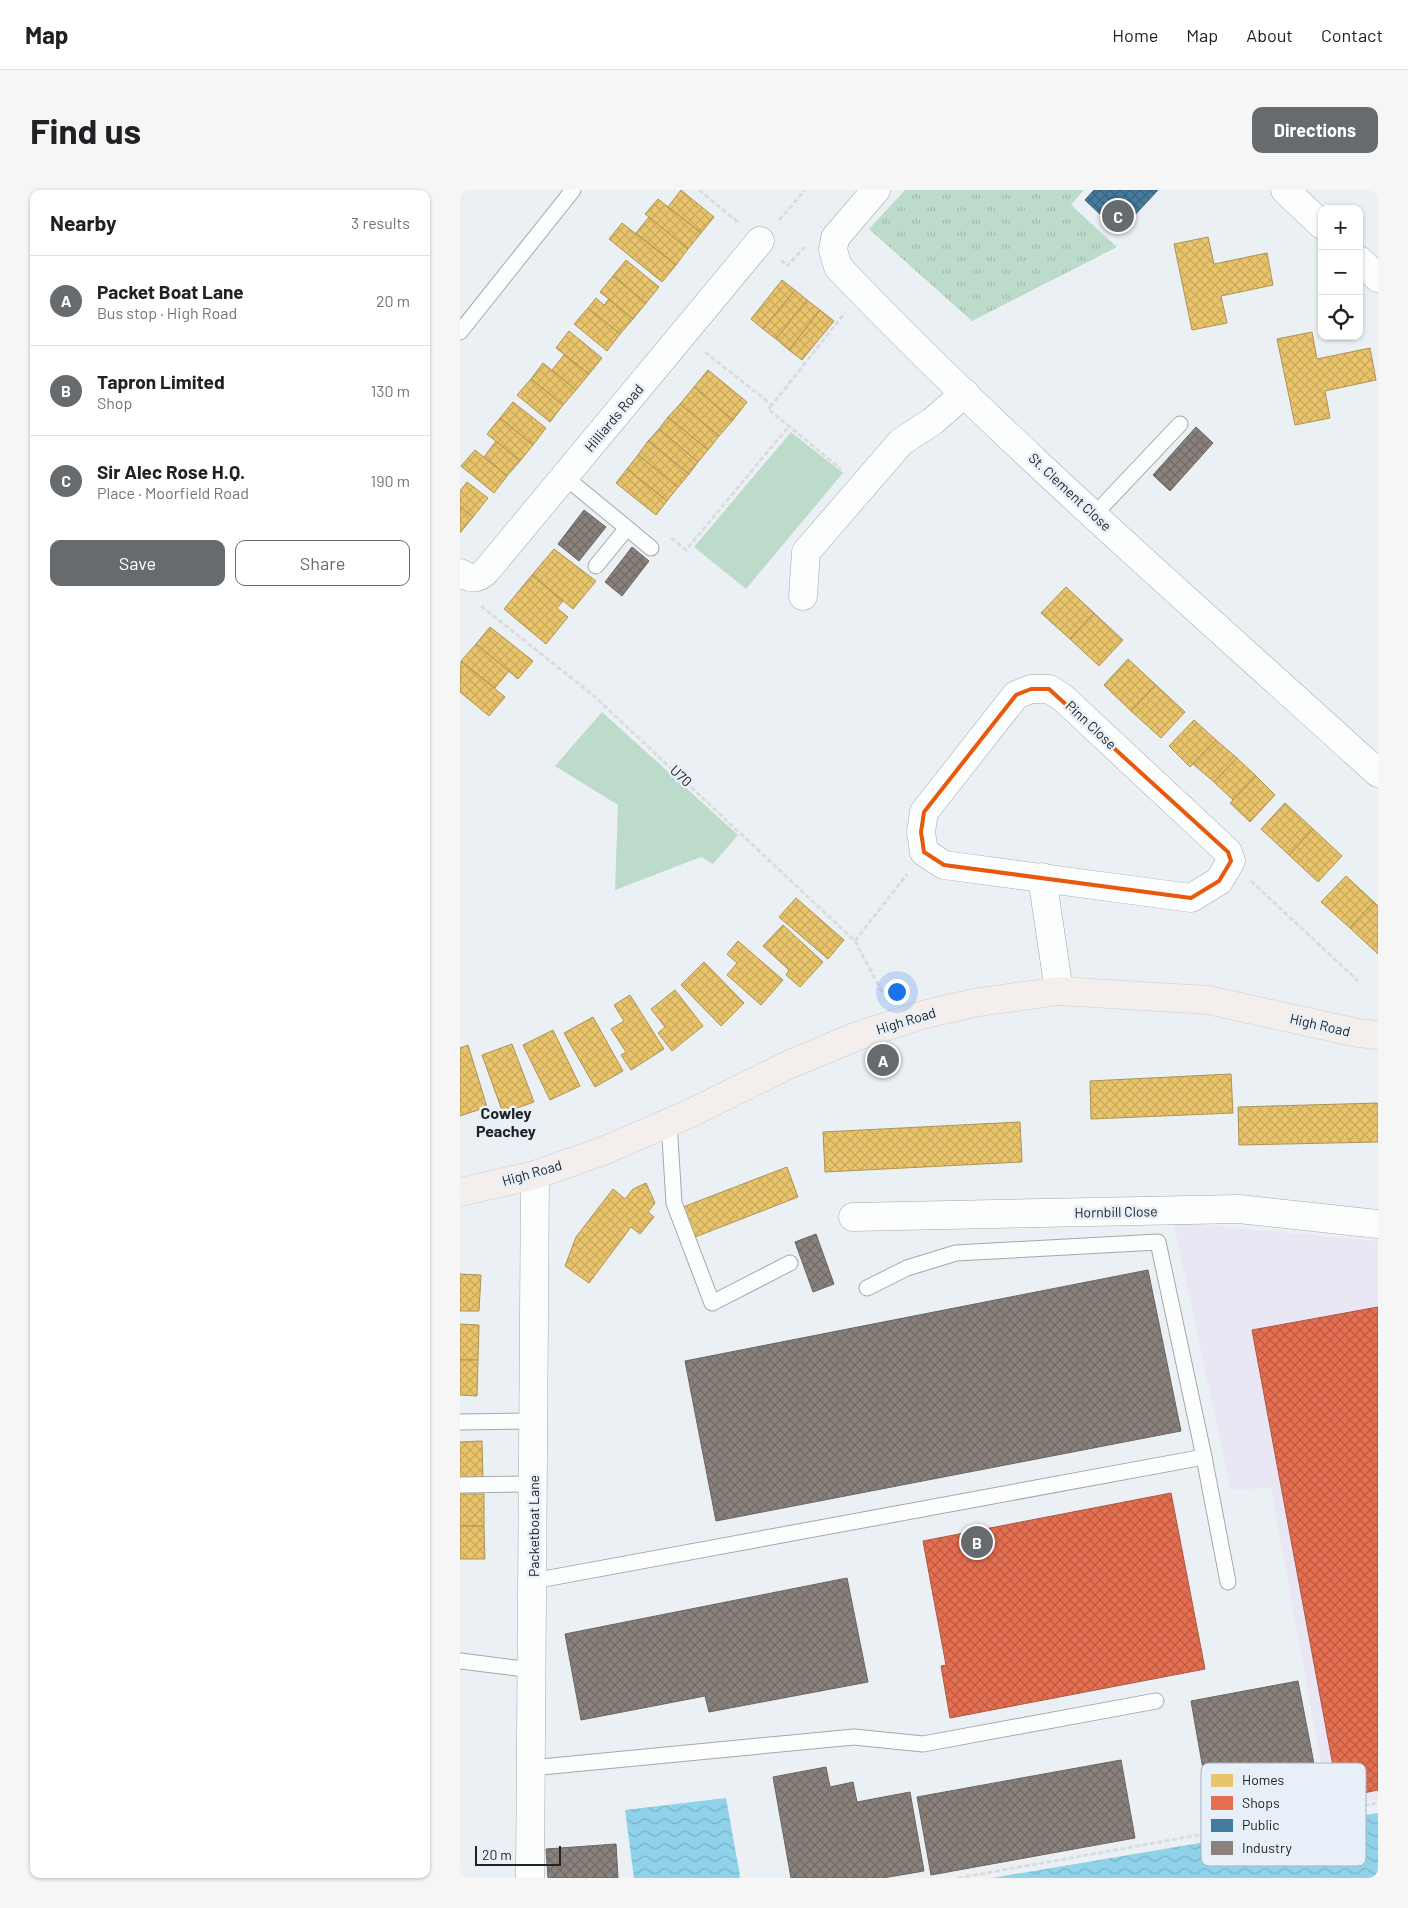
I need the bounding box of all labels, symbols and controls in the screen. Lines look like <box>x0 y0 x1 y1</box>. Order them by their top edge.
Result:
text: Map <box>25 20 68 49</box>
text: Home <box>1112 24 1158 46</box>
text: Map <box>1186 24 1218 46</box>
text: About <box>1246 24 1293 46</box>
text: Contact <box>1321 24 1383 46</box>
button: Directions <box>1252 107 1378 153</box>
text: Find us <box>30 109 141 151</box>
pin: C <box>1102 197 1134 235</box>
map controls <box>1318 205 1363 340</box>
button: + <box>1318 205 1363 250</box>
text: Nearby <box>50 210 116 235</box>
text: 3 results <box>351 213 410 232</box>
button: − <box>1318 250 1363 295</box>
text: Packet Boat Lane <box>97 280 244 303</box>
text: A <box>61 291 71 310</box>
text: 20 m <box>376 291 410 310</box>
button: locate <box>1318 295 1363 340</box>
text: Bus stop · High Road <box>97 303 237 322</box>
text: Tapron Limited <box>97 370 225 393</box>
street label: Hilliards Road <box>580 380 647 455</box>
text: B <box>61 381 71 400</box>
text: 130 m <box>371 381 410 400</box>
text: Shop <box>97 393 132 412</box>
street label: St. Clement Close <box>1025 449 1115 534</box>
text: Sir Alec Rose H.Q. <box>97 460 245 483</box>
text: C <box>61 471 71 490</box>
text: 190 m <box>371 471 410 490</box>
text: Place · Moorfield Road <box>97 483 249 502</box>
button: Save <box>50 540 225 586</box>
button: Share <box>235 540 410 586</box>
street label: Pinn Close <box>1062 697 1120 752</box>
street label: U70 <box>667 761 696 790</box>
your location <box>884 979 910 1005</box>
street label: High Road <box>874 1003 938 1038</box>
street label: High Road <box>1288 1009 1352 1040</box>
pin: A <box>867 1041 899 1079</box>
district label: Cowley Peachey <box>476 1103 536 1140</box>
street label: High Road <box>500 1156 564 1189</box>
street label: Hornbill Close <box>1074 1202 1158 1221</box>
street label: Packetboat Lane <box>525 1475 542 1577</box>
pin: B <box>961 1523 993 1561</box>
legend <box>1201 1763 1366 1866</box>
text: Homes <box>1242 1771 1285 1788</box>
text: Shops <box>1242 1794 1280 1811</box>
text: Public <box>1242 1816 1280 1833</box>
text: Industry <box>1242 1839 1293 1856</box>
scale bar <box>475 1843 561 1866</box>
text: 20 m <box>482 1846 512 1863</box>

